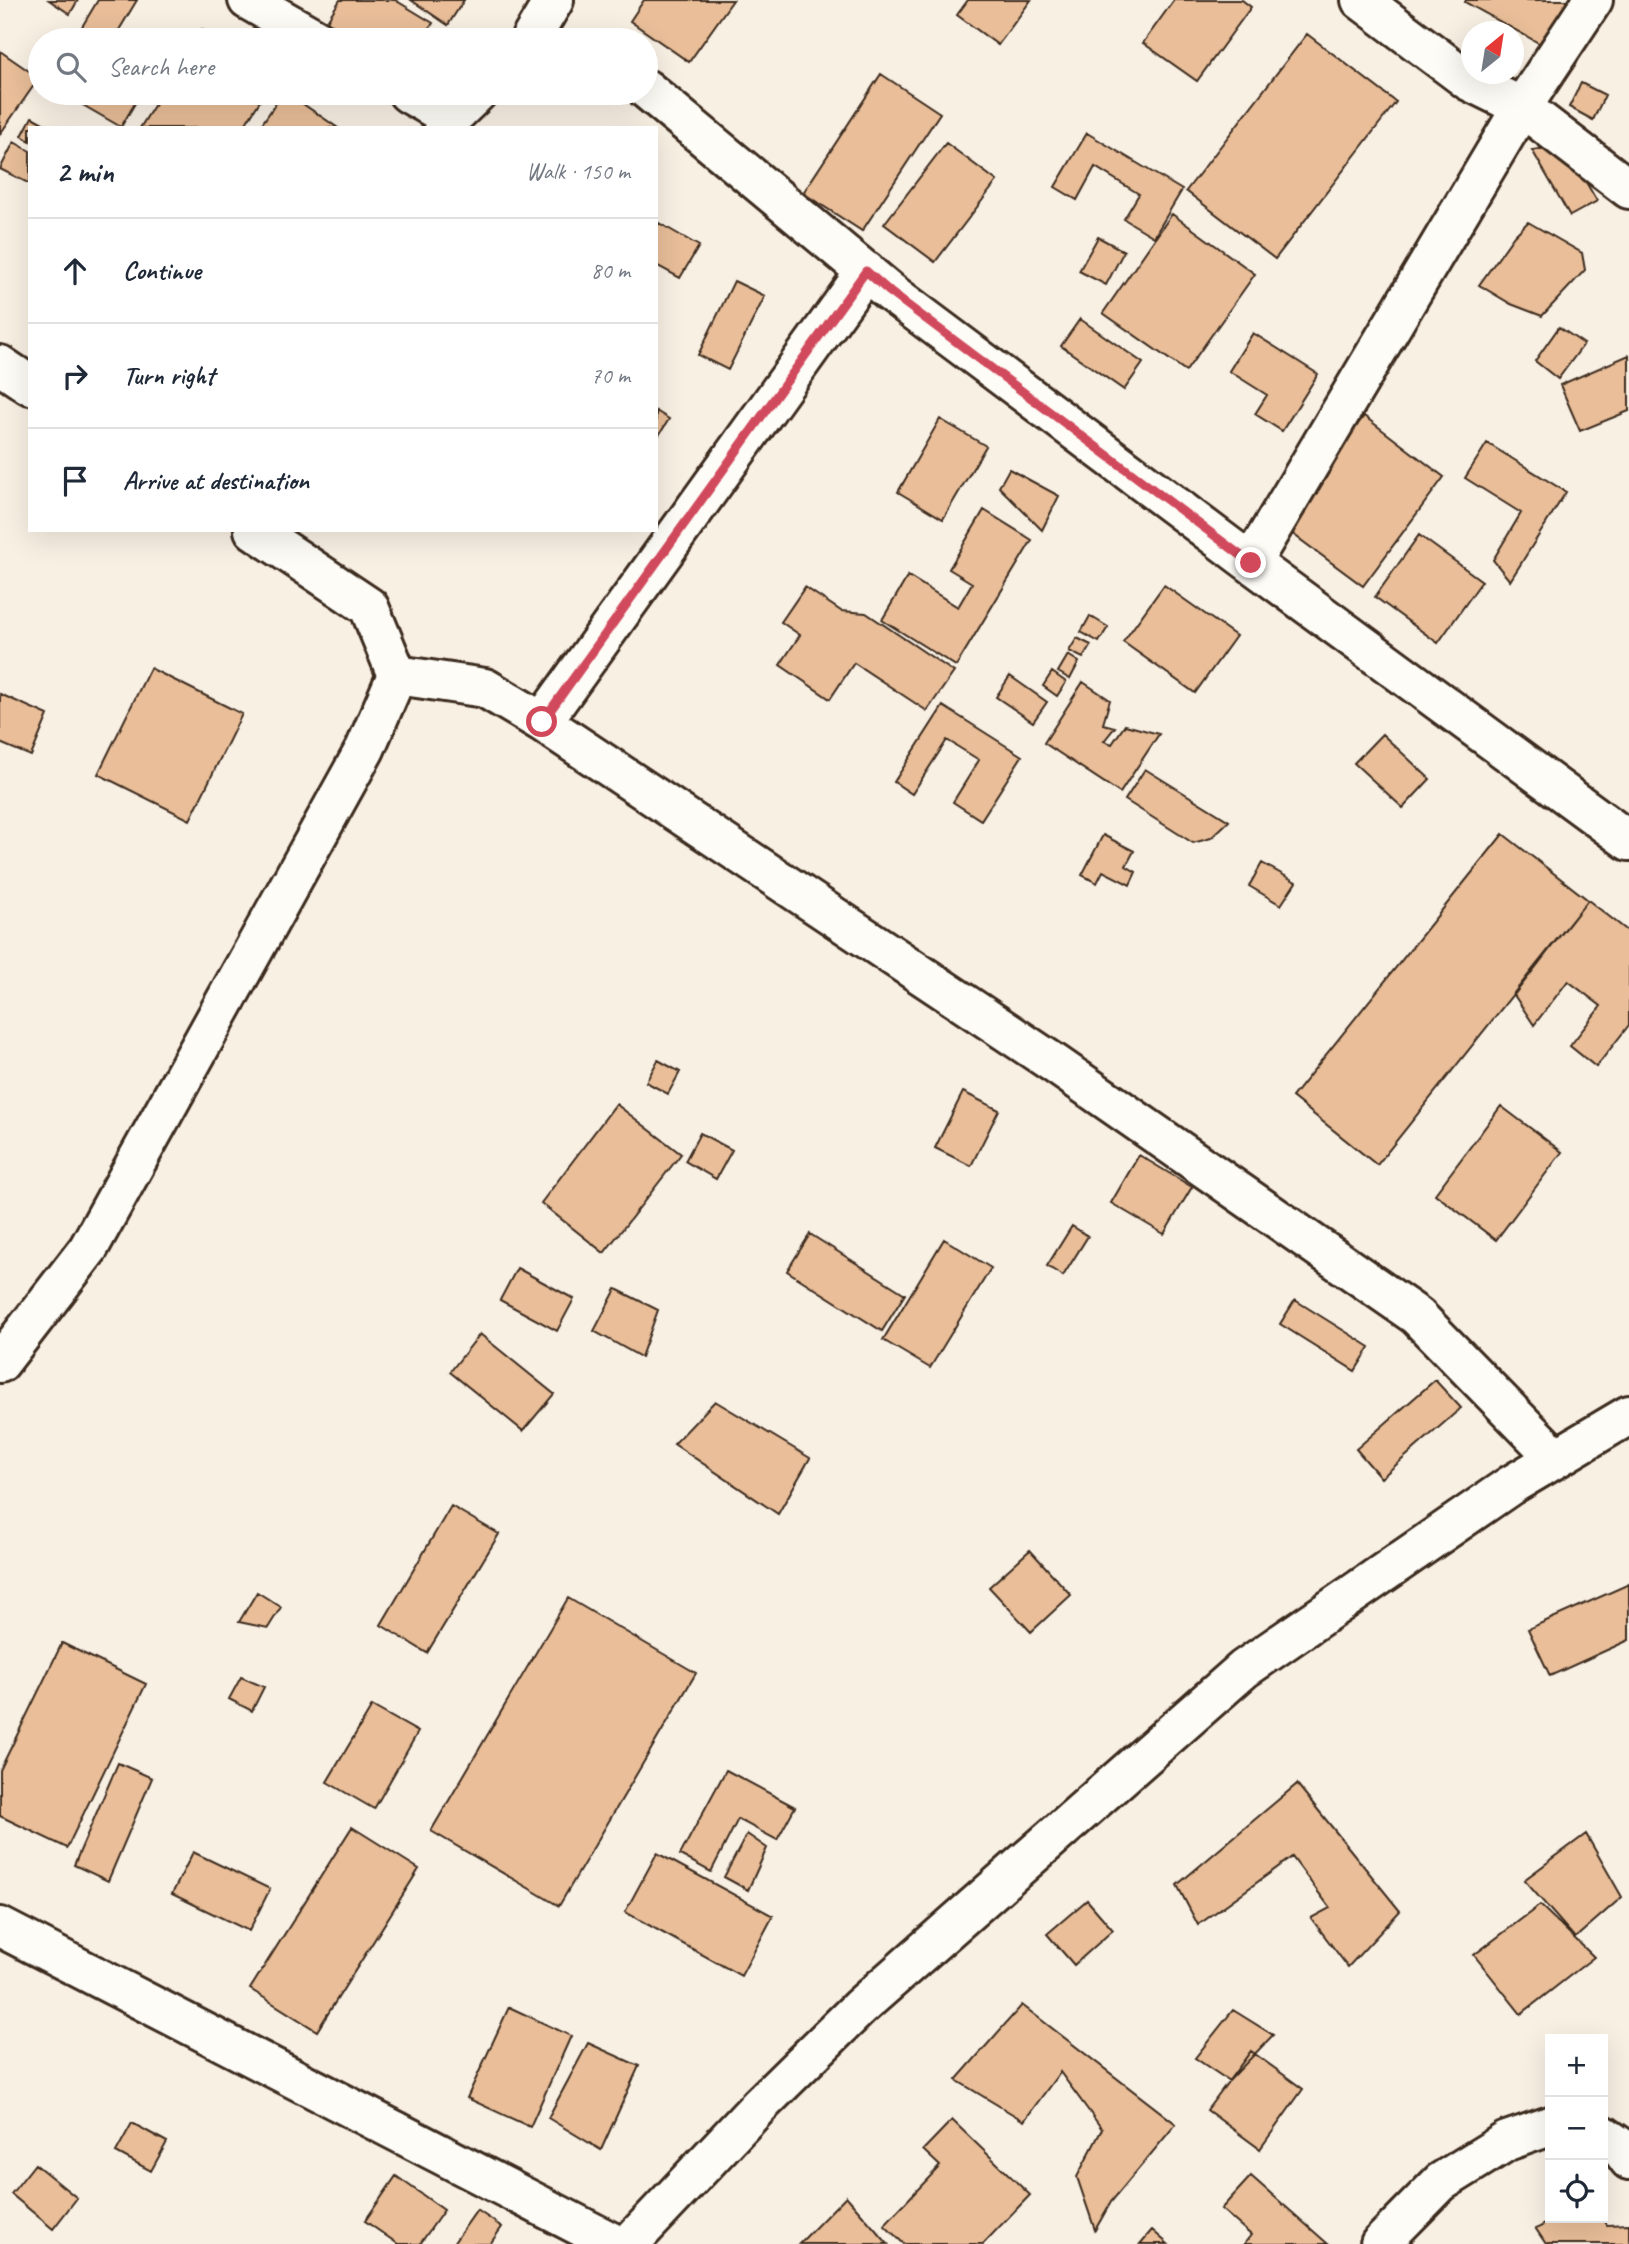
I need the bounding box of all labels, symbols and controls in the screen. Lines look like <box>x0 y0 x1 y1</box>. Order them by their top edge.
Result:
north arrow <box>1461 21 1524 84</box>
search box <box>28 28 658 105</box>
icon: search <box>52 48 90 86</box>
text: Search here <box>108 50 214 83</box>
text: 2 min <box>56 153 113 191</box>
text: Walk · 150 m <box>526 157 630 186</box>
icon: ahead <box>56 252 94 290</box>
text: Continue <box>123 254 201 287</box>
text: 80 m <box>591 256 630 285</box>
icon: right <box>56 357 94 395</box>
text: Turn right <box>123 359 214 392</box>
text: 70 m <box>591 361 630 390</box>
icon: arrive <box>56 462 94 500</box>
text: Arrive at destination <box>123 464 309 497</box>
route end <box>1235 547 1266 578</box>
route start <box>526 706 557 737</box>
map controls <box>1545 2034 1608 2223</box>
button: + <box>1545 2034 1608 2097</box>
button: − <box>1545 2097 1608 2160</box>
button: locate <box>1545 2160 1608 2223</box>

